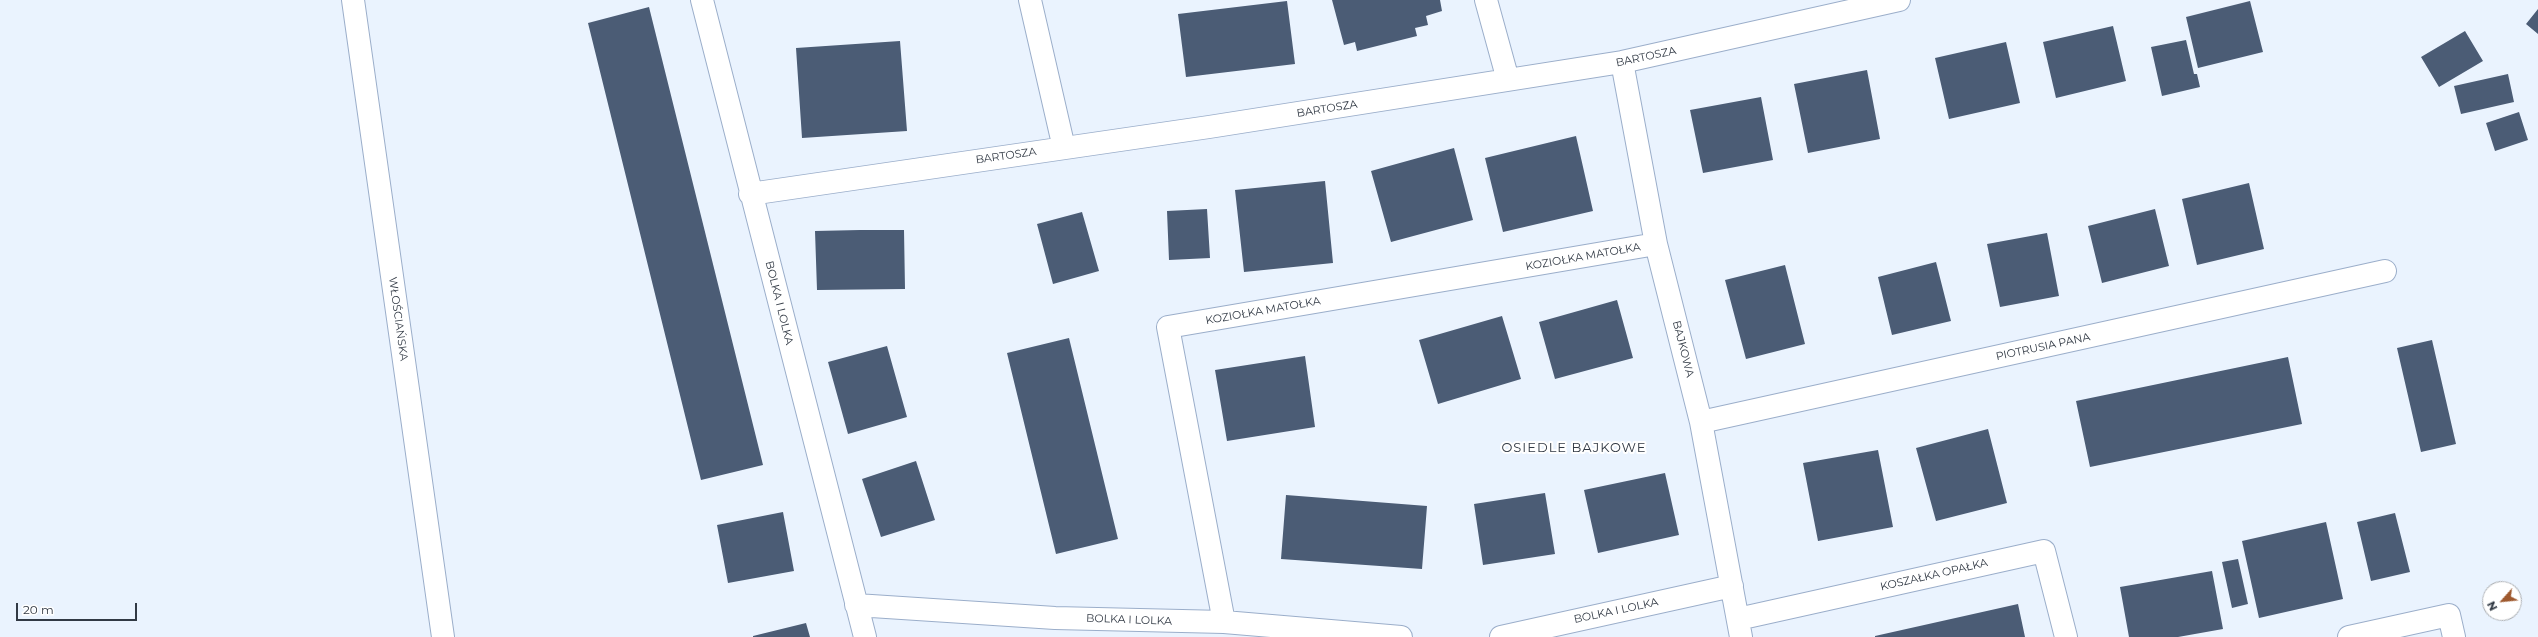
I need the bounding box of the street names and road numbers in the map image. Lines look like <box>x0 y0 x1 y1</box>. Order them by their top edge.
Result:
street label: BARTOSZA <box>1615 44 1677 70</box>
street label: BARTOSZA <box>1296 98 1358 120</box>
street label: BARTOSZA <box>975 145 1037 167</box>
street label: KOZIOŁKA MATOŁKA <box>1525 240 1641 274</box>
street label: BOLKA I LOLKA <box>762 260 796 346</box>
street label: WŁOŚCIAŃSKA <box>386 276 410 362</box>
street label: KOZIOŁKA MATOŁKA <box>1205 294 1321 328</box>
street label: BAJKOWA <box>1670 319 1696 379</box>
street label: PIOTRUSIA PANA <box>1995 331 2091 363</box>
street label: KOSZAŁKA OPAŁKA <box>1879 556 1989 594</box>
street label: BOLKA I LOLKA <box>1573 596 1659 626</box>
street label: BOLKA I LOLKA <box>1086 612 1172 628</box>

